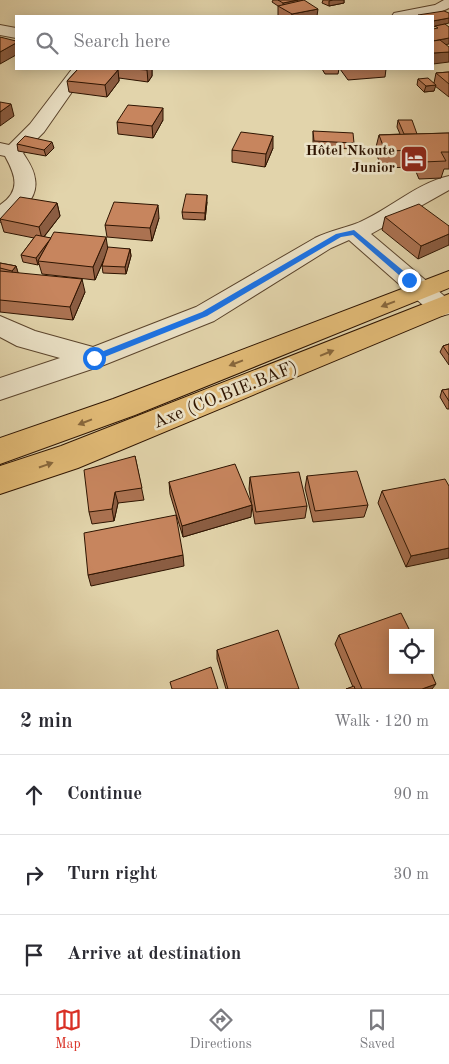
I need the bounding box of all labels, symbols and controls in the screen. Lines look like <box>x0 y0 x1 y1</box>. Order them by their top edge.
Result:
search box <box>15 15 434 70</box>
icon: search <box>33 29 61 57</box>
text: Search here <box>73 33 170 52</box>
place label: Hôtel Nkoute Junior <box>306 144 395 176</box>
hotel icon: Hôtel Nkoute Junior <box>399 144 429 174</box>
route end <box>398 269 421 292</box>
one-way arrow <box>380 301 395 308</box>
route start <box>83 347 106 370</box>
one-way arrow <box>320 349 335 357</box>
street label: Axe (CO.BIE.BAF) <box>150 357 300 432</box>
one-way arrow <box>228 359 243 367</box>
one-way arrow <box>77 418 92 426</box>
one-way arrow <box>39 461 54 469</box>
map controls <box>389 629 434 674</box>
button: locate <box>389 629 434 674</box>
text: 2 min <box>20 711 73 732</box>
text: Walk · 120 m <box>334 714 429 730</box>
icon: ahead <box>20 781 48 809</box>
text: Continue <box>67 785 142 804</box>
text: 90 m <box>393 787 429 803</box>
icon: right <box>20 861 48 889</box>
text: Turn right <box>67 865 157 884</box>
text: 30 m <box>393 867 429 883</box>
icon: arrive <box>20 941 48 969</box>
text: Arrive at destination <box>67 945 241 964</box>
tab: Map <box>54 1006 82 1053</box>
tab: Directions <box>190 1006 252 1053</box>
tab: Saved <box>359 1006 395 1053</box>

